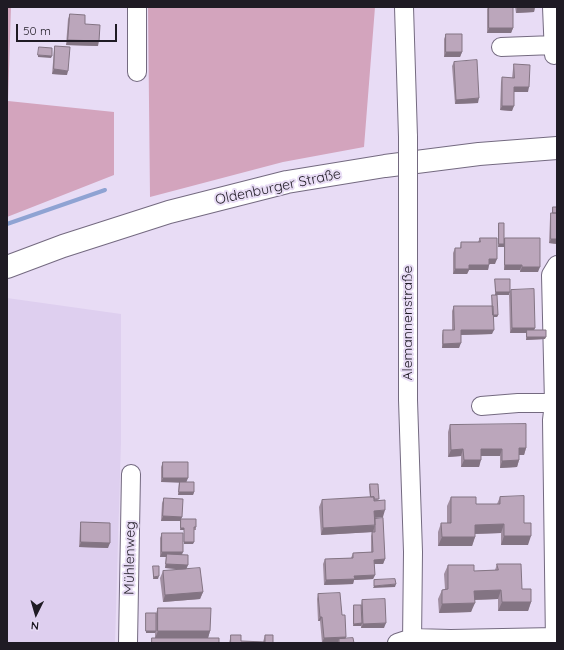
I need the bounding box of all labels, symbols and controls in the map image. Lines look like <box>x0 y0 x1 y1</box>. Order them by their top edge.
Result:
scale bar <box>18 16 119 42</box>
text: 50 m <box>23 23 51 38</box>
street label: Oldenburger Straße <box>214 165 342 209</box>
street label: Alemannenstraße <box>400 266 416 380</box>
street label: Mühlenweg <box>121 521 139 595</box>
north arrow <box>16 594 56 634</box>
text: N <box>30 619 40 633</box>

